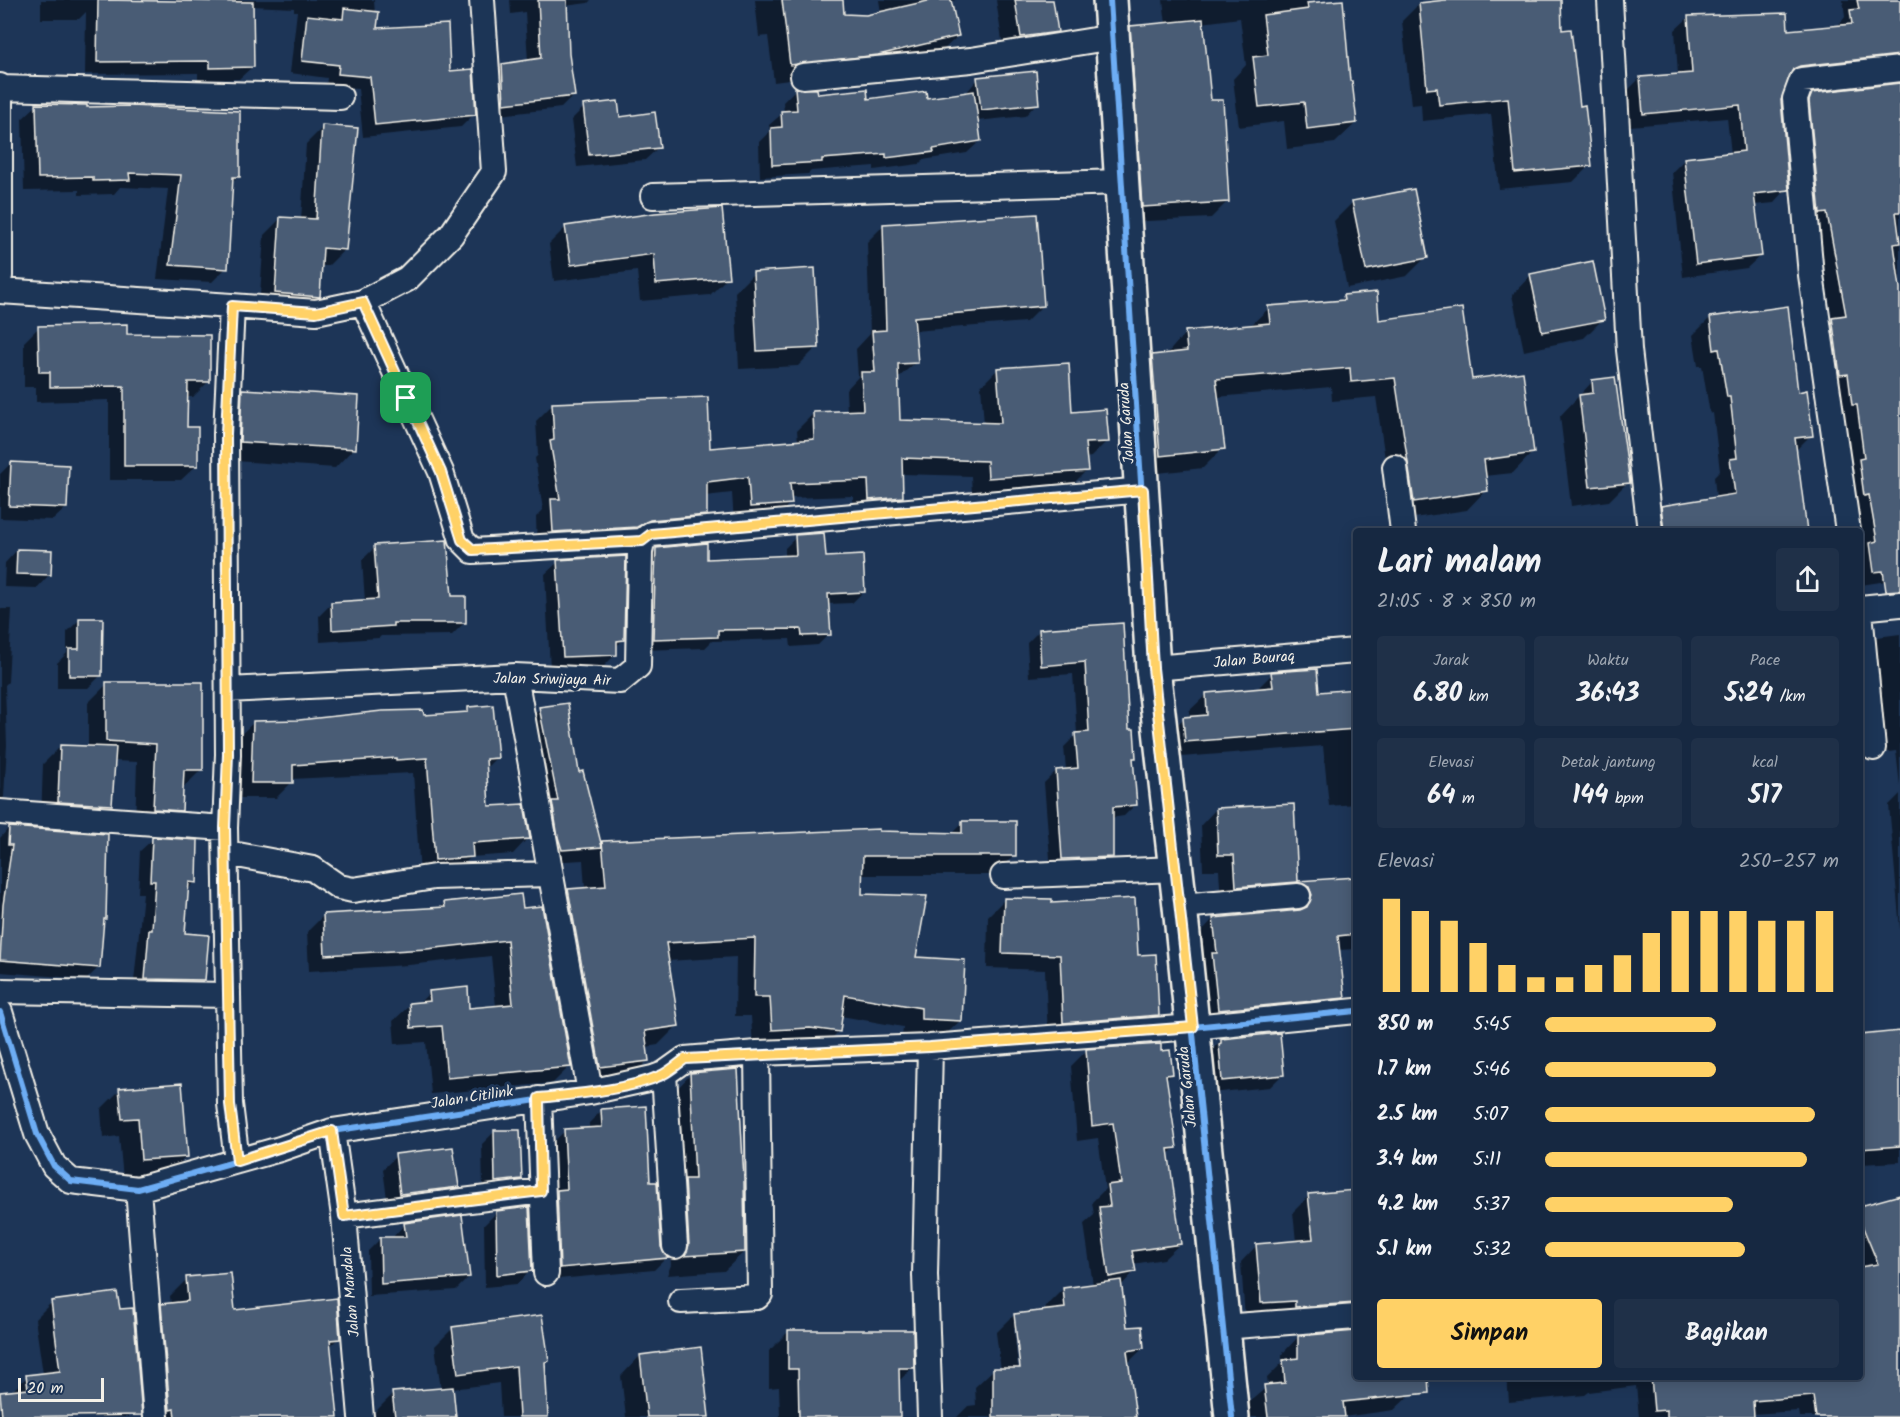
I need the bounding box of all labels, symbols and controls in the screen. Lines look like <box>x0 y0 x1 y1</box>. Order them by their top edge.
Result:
pin <box>380 372 431 423</box>
icon: arrive <box>389 381 422 414</box>
street label: Jalan Garuda <box>1112 381 1142 465</box>
text: Lari malam <box>1377 537 1542 590</box>
button: share <box>1776 548 1839 611</box>
text: 21:05 · 8 × 850 m <box>1377 586 1536 618</box>
street label: Jalan Bouraq <box>1212 644 1296 676</box>
text: Jarak <box>1433 648 1469 673</box>
text: Waktu <box>1587 648 1629 673</box>
text: Pace <box>1750 648 1780 673</box>
street label: Jalan Sriwijaya Air <box>493 667 612 693</box>
text: 6.80 <box>1413 673 1462 715</box>
text: 36:43 <box>1576 673 1640 715</box>
text: 5:24 <box>1724 673 1773 715</box>
text: km <box>1462 684 1489 709</box>
text: /km <box>1773 684 1806 709</box>
text: Elevasi <box>1428 750 1474 775</box>
text: Detak jantung <box>1560 750 1656 775</box>
text: kcal <box>1752 750 1778 775</box>
text: 64 <box>1427 775 1456 817</box>
text: 144 <box>1572 775 1609 817</box>
text: 517 <box>1748 775 1782 817</box>
text: m <box>1456 786 1475 811</box>
text: bpm <box>1609 786 1644 811</box>
text: Elevasi <box>1377 846 1434 878</box>
text: 250–257 m <box>1739 846 1839 878</box>
text: 850 m <box>1377 1009 1433 1041</box>
text: 5:45 <box>1473 1009 1510 1041</box>
street label: Jalan Garuda <box>1172 1045 1204 1129</box>
text: 1.7 km <box>1377 1054 1431 1086</box>
text: 5:46 <box>1473 1054 1511 1086</box>
street label: Jalan Citilink <box>429 1079 516 1116</box>
text: 2.5 km <box>1377 1099 1437 1131</box>
text: 5:07 <box>1473 1099 1508 1131</box>
text: 3.4 km <box>1377 1144 1438 1176</box>
text: 5:11 <box>1473 1144 1501 1176</box>
text: 4.2 km <box>1377 1189 1438 1221</box>
text: 5:37 <box>1473 1189 1509 1221</box>
text: 5.1 km <box>1377 1234 1432 1266</box>
text: 5:32 <box>1473 1234 1512 1266</box>
street label: Jalan Mandala <box>335 1246 367 1338</box>
button: Simpan <box>1377 1299 1602 1368</box>
button: Bagikan <box>1614 1299 1839 1368</box>
scale bar <box>18 1375 104 1402</box>
text: 20 m <box>27 1376 63 1401</box>

